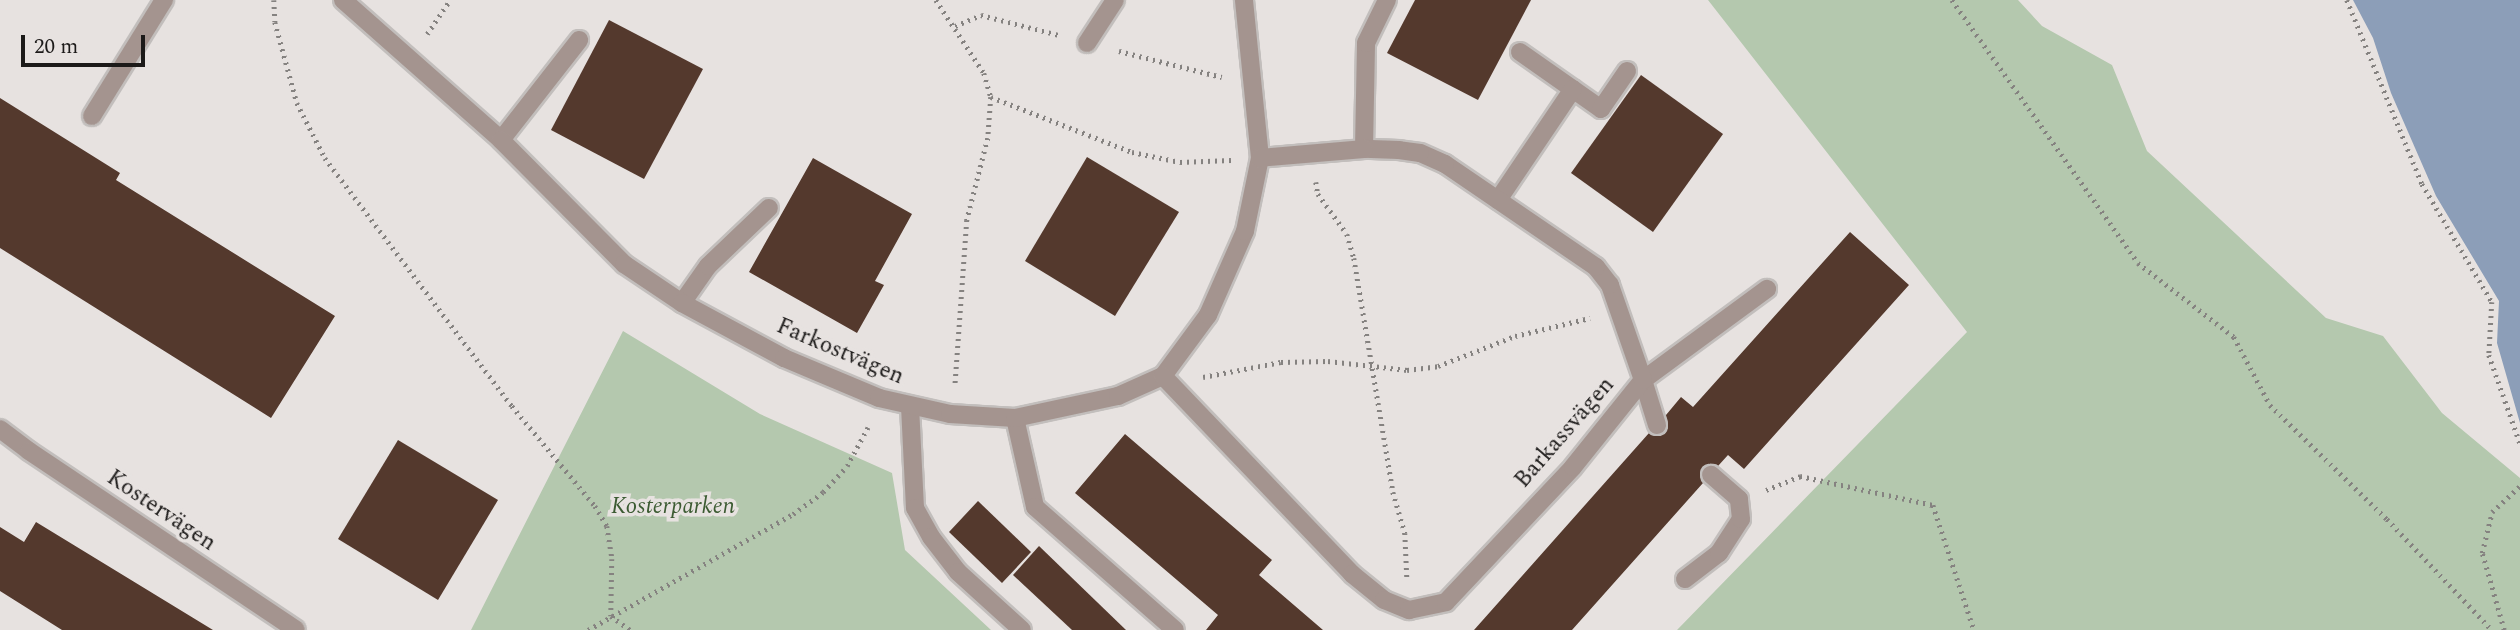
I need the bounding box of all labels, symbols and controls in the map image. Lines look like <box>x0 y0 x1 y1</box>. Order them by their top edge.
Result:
scale bar <box>24 21 149 65</box>
text: 20 m <box>34 31 78 63</box>
street label: Farkostvägen <box>772 313 908 391</box>
street label: Barkassvägen <box>1509 372 1621 494</box>
street label: Kostervägen <box>101 464 221 558</box>
park label: Kosterparken <box>611 493 735 521</box>

